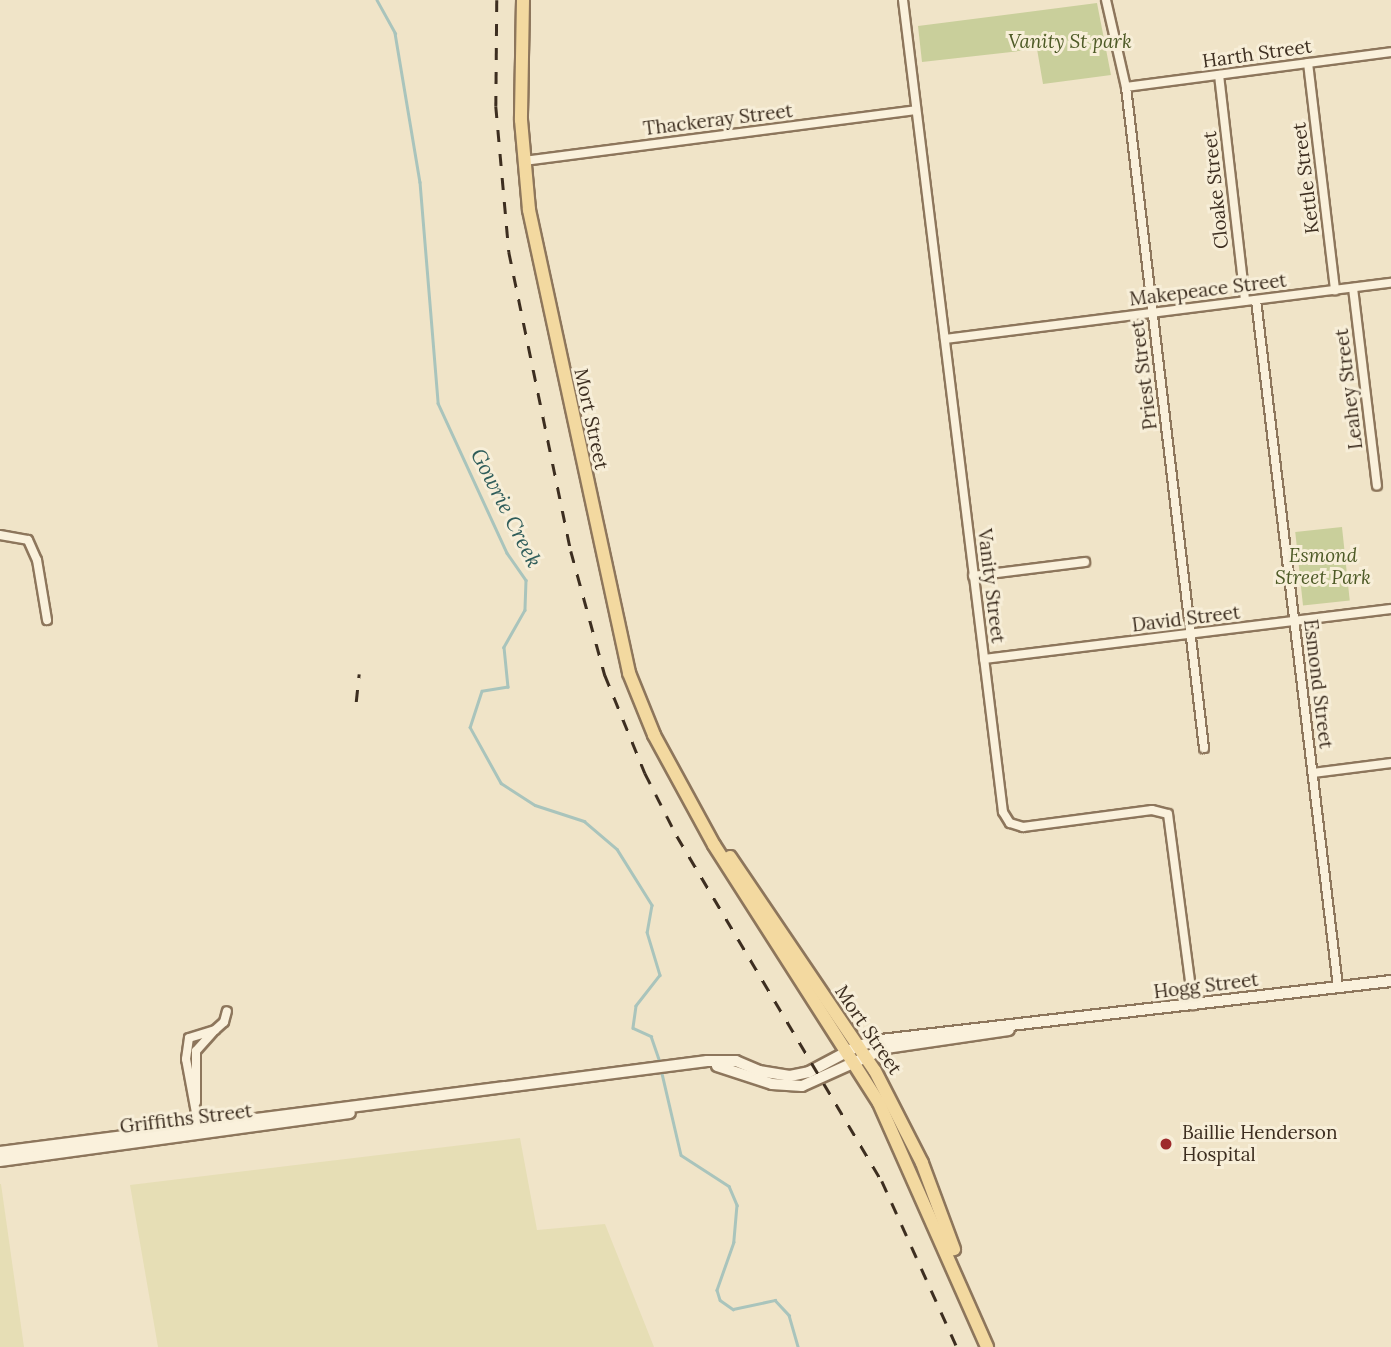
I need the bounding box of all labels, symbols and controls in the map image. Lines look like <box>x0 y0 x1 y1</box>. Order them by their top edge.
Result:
park label: Vanity St park <box>1008 31 1132 53</box>
street label: Harth Street <box>1201 35 1313 73</box>
street label: Thackeray Street <box>642 100 794 140</box>
street label: Kettle Street <box>1288 121 1324 235</box>
street label: Cloake Street <box>1198 130 1234 250</box>
street label: Makepeace Street <box>1128 269 1288 311</box>
street label: Priest Street <box>1126 319 1162 431</box>
street label: Leahey Street <box>1330 327 1368 451</box>
street label: Mort Street <box>569 366 613 472</box>
water label: Gowrie Creek <box>465 444 547 572</box>
street label: Vanity Street <box>973 527 1009 645</box>
park label: Esmond Street Park <box>1275 545 1371 589</box>
street label: David Street <box>1131 601 1241 637</box>
street label: Esmond Street <box>1299 618 1337 750</box>
street label: Hogg Street <box>1152 968 1260 1004</box>
street label: Mort Street <box>830 981 906 1079</box>
street label: Griffiths Street <box>119 1100 253 1138</box>
place label: Baillie Henderson Hospital <box>1182 1122 1337 1166</box>
marker: Baillie Henderson Hospital <box>1156 1134 1176 1154</box>

